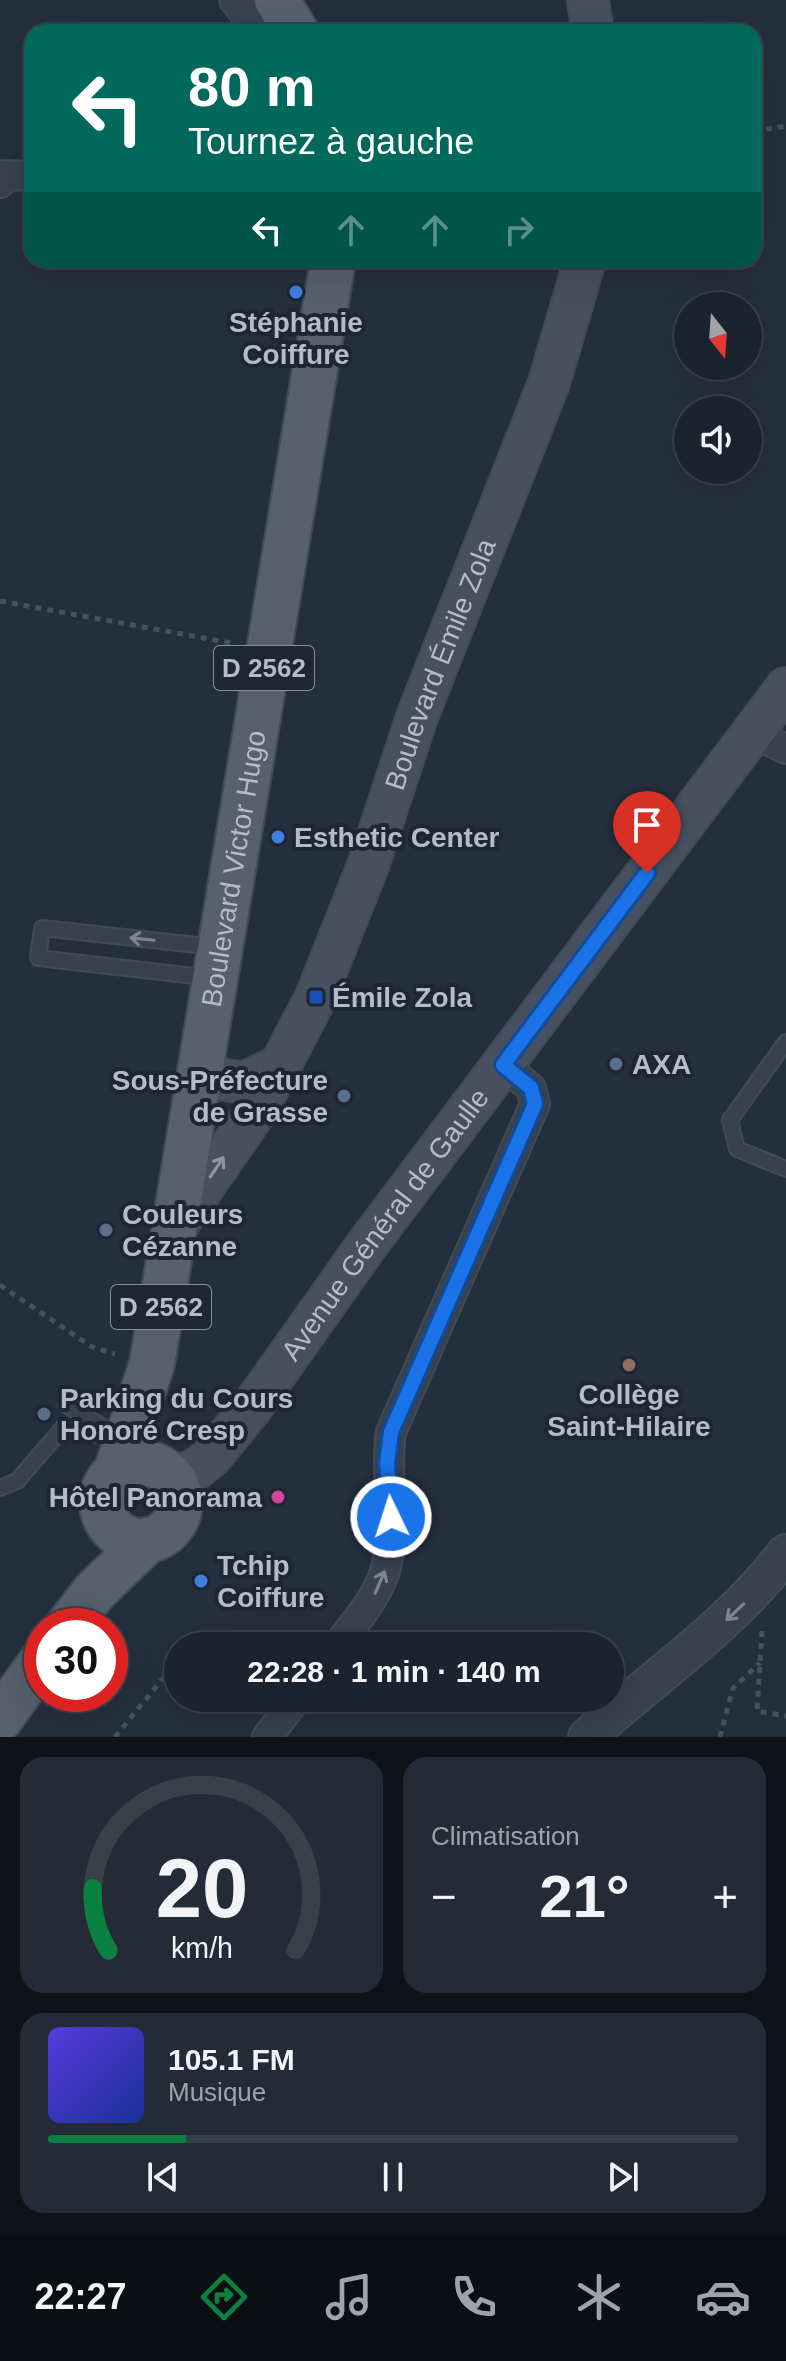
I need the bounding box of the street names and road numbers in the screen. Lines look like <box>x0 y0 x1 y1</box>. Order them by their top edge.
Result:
street label: Boulevard Émile Zola <box>379 534 502 794</box>
road number: D 2562 <box>214 646 314 690</box>
street label: Boulevard Victor Hugo <box>196 728 272 1009</box>
street label: Avenue Général de Gaulle <box>275 1083 495 1367</box>
road number: D 2562 <box>111 1285 211 1329</box>

